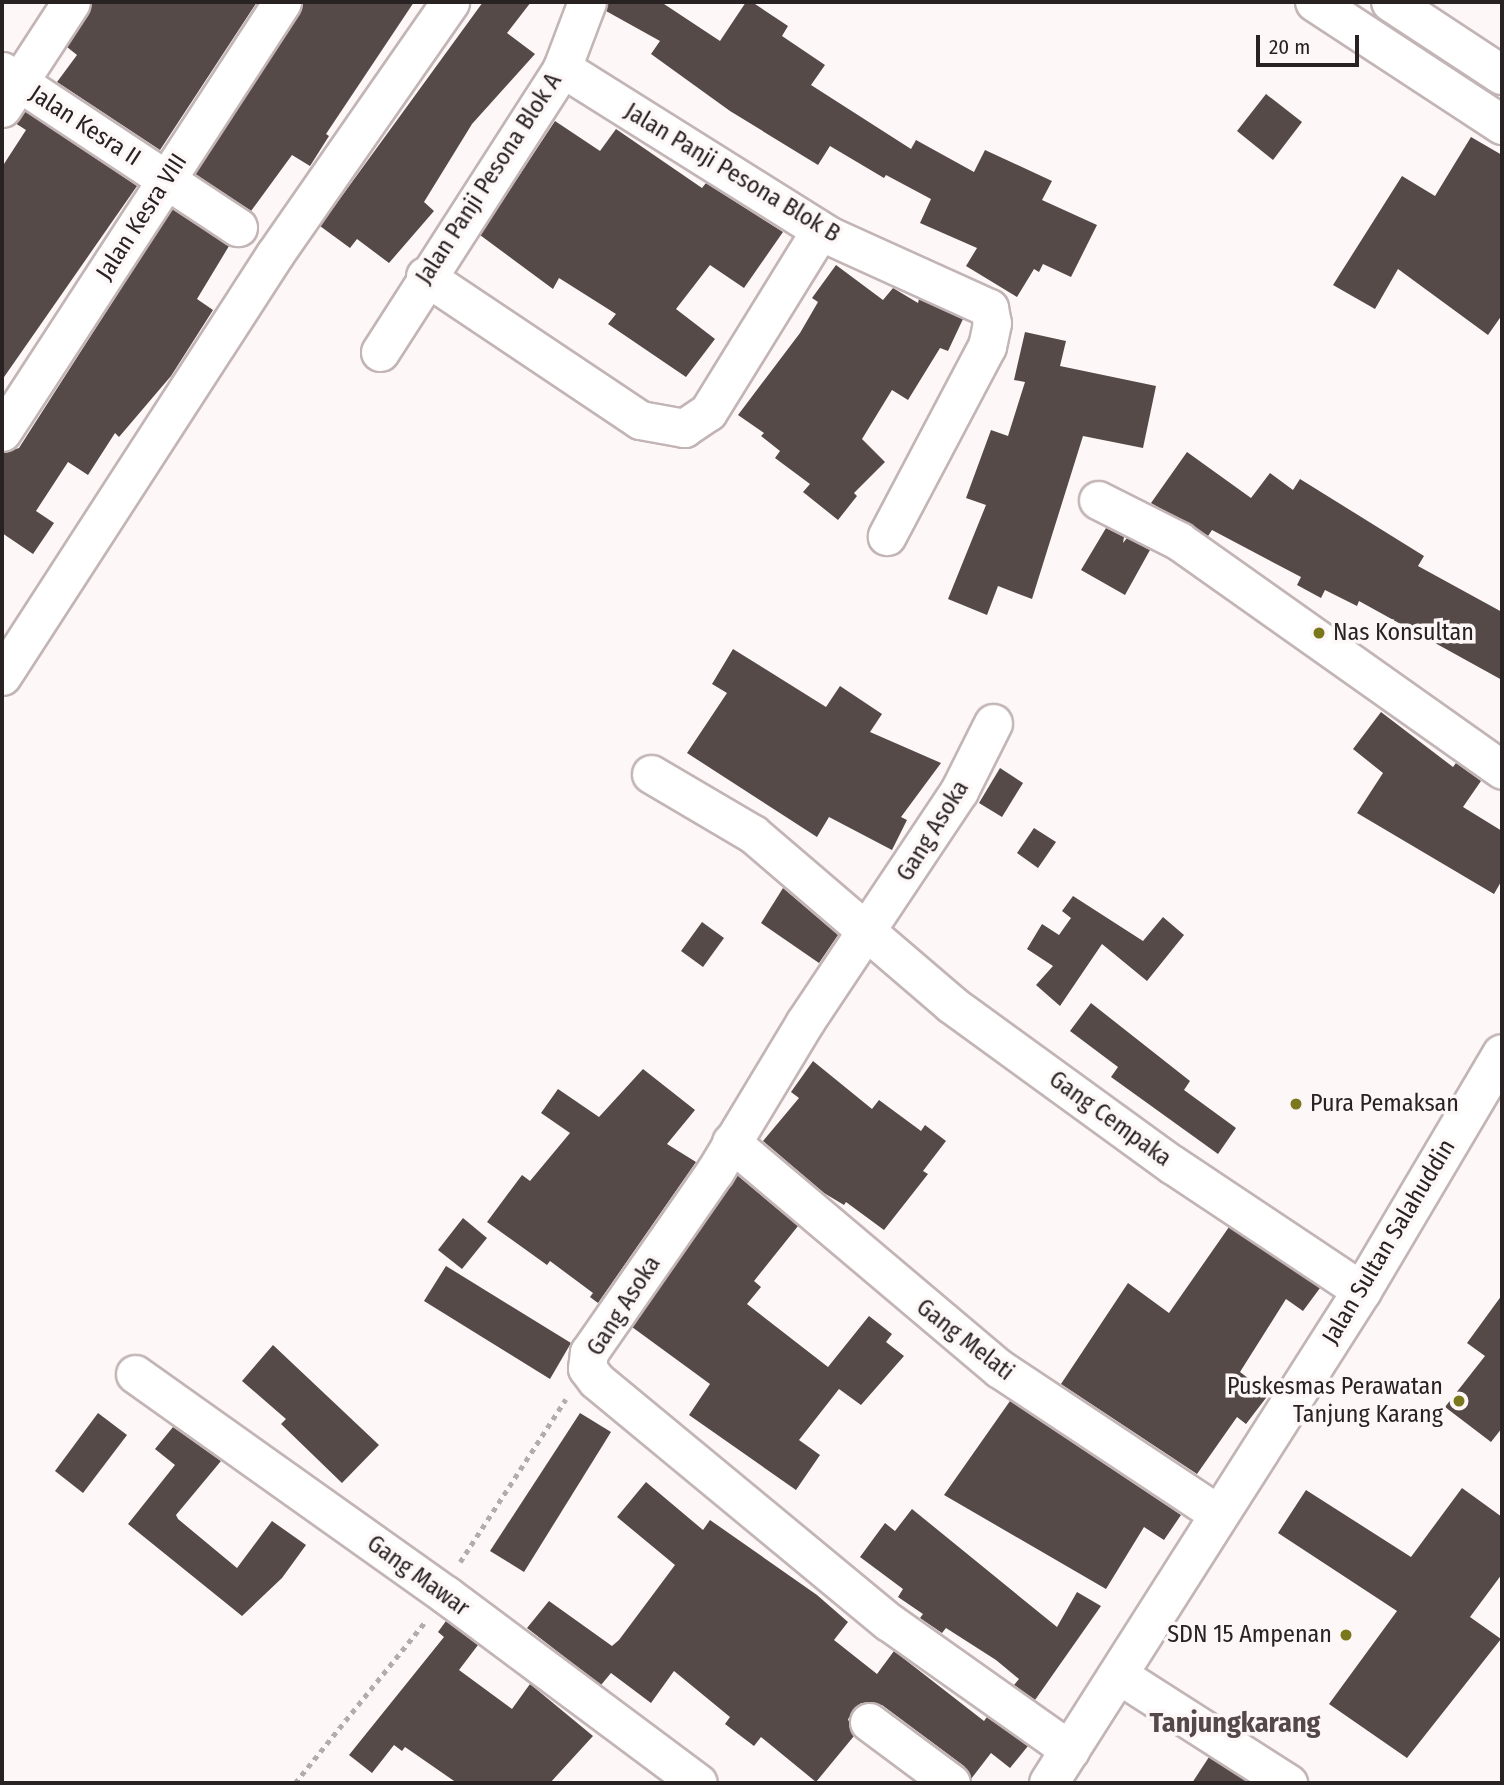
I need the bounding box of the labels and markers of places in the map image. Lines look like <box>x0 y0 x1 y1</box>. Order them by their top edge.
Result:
place label: Nas Konsultan <box>1333 619 1474 647</box>
marker: Nas Konsultan <box>1311 625 1327 641</box>
place label: Pura Pemaksan <box>1310 1090 1459 1118</box>
marker: Pura Pemaksan <box>1288 1096 1304 1112</box>
place label: Puskesmas Perawatan Tanjung Karang <box>1227 1373 1443 1429</box>
marker: Puskesmas Perawatan Tanjung Karang <box>1449 1391 1469 1411</box>
place label: SDN 15 Ampenan <box>1167 1621 1332 1649</box>
marker: SDN 15 Ampenan <box>1338 1627 1354 1643</box>

